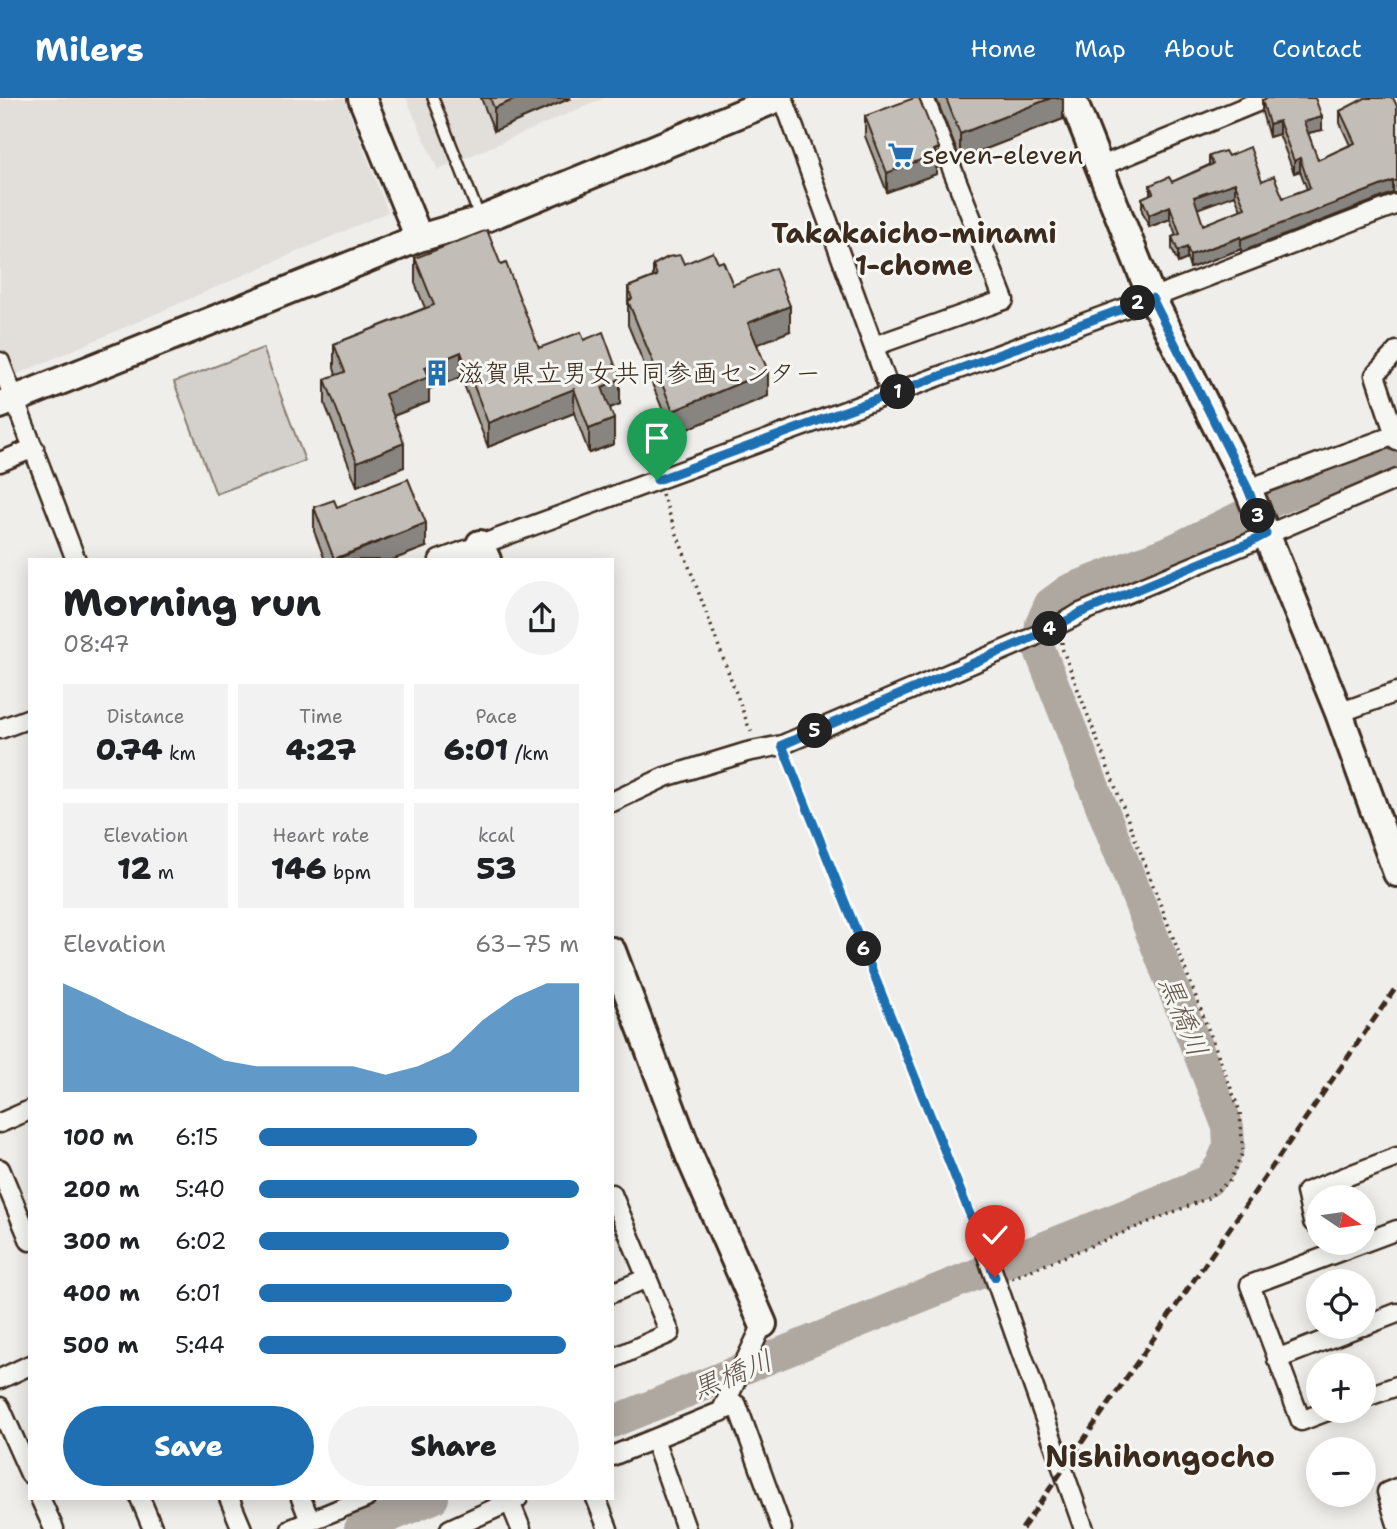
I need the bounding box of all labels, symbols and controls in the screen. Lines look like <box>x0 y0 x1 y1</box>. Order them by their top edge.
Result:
text: Milers <box>35 27 144 72</box>
text: Home <box>970 33 1036 65</box>
text: Map <box>1074 33 1126 65</box>
text: About <box>1164 33 1234 65</box>
text: Contact <box>1272 33 1362 65</box>
place label: seven-eleven <box>922 137 1083 172</box>
supermarket icon: seven-eleven <box>886 140 916 170</box>
district label: Takakaicho-minami 1-chome <box>771 214 1057 284</box>
pin: 2 <box>1120 286 1156 320</box>
text: 2 <box>1131 290 1144 315</box>
place label: 滋賀県立男女共同参画センター <box>458 355 821 390</box>
building icon: 滋賀県立男女共同参画センター <box>422 358 452 388</box>
pin: 1 <box>880 374 916 410</box>
text: 1 <box>893 379 902 404</box>
pin <box>627 408 687 480</box>
icon: arrive <box>638 419 676 457</box>
pin: 3 <box>1240 498 1276 534</box>
text: 3 <box>1251 503 1264 528</box>
text: Morning run <box>63 577 321 628</box>
button: share <box>505 581 579 655</box>
pin: 4 <box>1032 612 1068 646</box>
text: 4 <box>1043 616 1056 641</box>
text: 08:47 <box>63 629 130 659</box>
text: Distance <box>107 704 185 729</box>
text: Time <box>299 704 343 729</box>
text: Pace <box>475 704 517 729</box>
pin: 5 <box>798 714 832 748</box>
text: 5 <box>809 718 820 743</box>
text: 0.74 <box>95 729 162 770</box>
text: 4:27 <box>286 729 356 770</box>
text: 6:01 <box>444 729 508 770</box>
text: km <box>162 741 196 766</box>
text: /km <box>508 741 549 766</box>
text: Elevation <box>103 823 188 848</box>
text: Heart rate <box>273 823 369 848</box>
text: kcal <box>478 823 515 848</box>
text: 12 <box>117 848 151 889</box>
text: 146 <box>271 848 326 889</box>
text: 53 <box>476 848 516 889</box>
text: m <box>151 860 174 885</box>
text: bpm <box>326 860 371 885</box>
text: Elevation <box>63 929 166 959</box>
text: 63–75 m <box>475 929 579 959</box>
pin: 6 <box>846 932 882 966</box>
text: 6 <box>857 936 870 961</box>
water label: 黒橋川 <box>1151 970 1217 1062</box>
text: 100 m <box>63 1122 134 1152</box>
text: 6:15 <box>175 1122 218 1152</box>
text: 200 m <box>63 1174 140 1204</box>
text: 5:40 <box>175 1174 225 1204</box>
north arrow <box>1306 1185 1376 1255</box>
map controls <box>1306 1185 1376 1507</box>
pin <box>965 1205 1025 1277</box>
icon: check <box>976 1216 1014 1254</box>
text: 300 m <box>63 1226 140 1256</box>
text: 6:02 <box>175 1226 227 1256</box>
button: locate <box>1306 1269 1376 1339</box>
text: 400 m <box>63 1278 140 1308</box>
text: 6:01 <box>175 1278 221 1308</box>
text: 500 m <box>63 1330 138 1360</box>
text: 5:44 <box>175 1330 225 1360</box>
water label: 黒橋川 <box>686 1341 778 1407</box>
button: + <box>1306 1353 1376 1423</box>
button: Save <box>63 1406 314 1486</box>
button: Share <box>328 1406 579 1486</box>
district label: Nishihongocho <box>1045 1436 1275 1477</box>
button: − <box>1306 1437 1376 1507</box>

